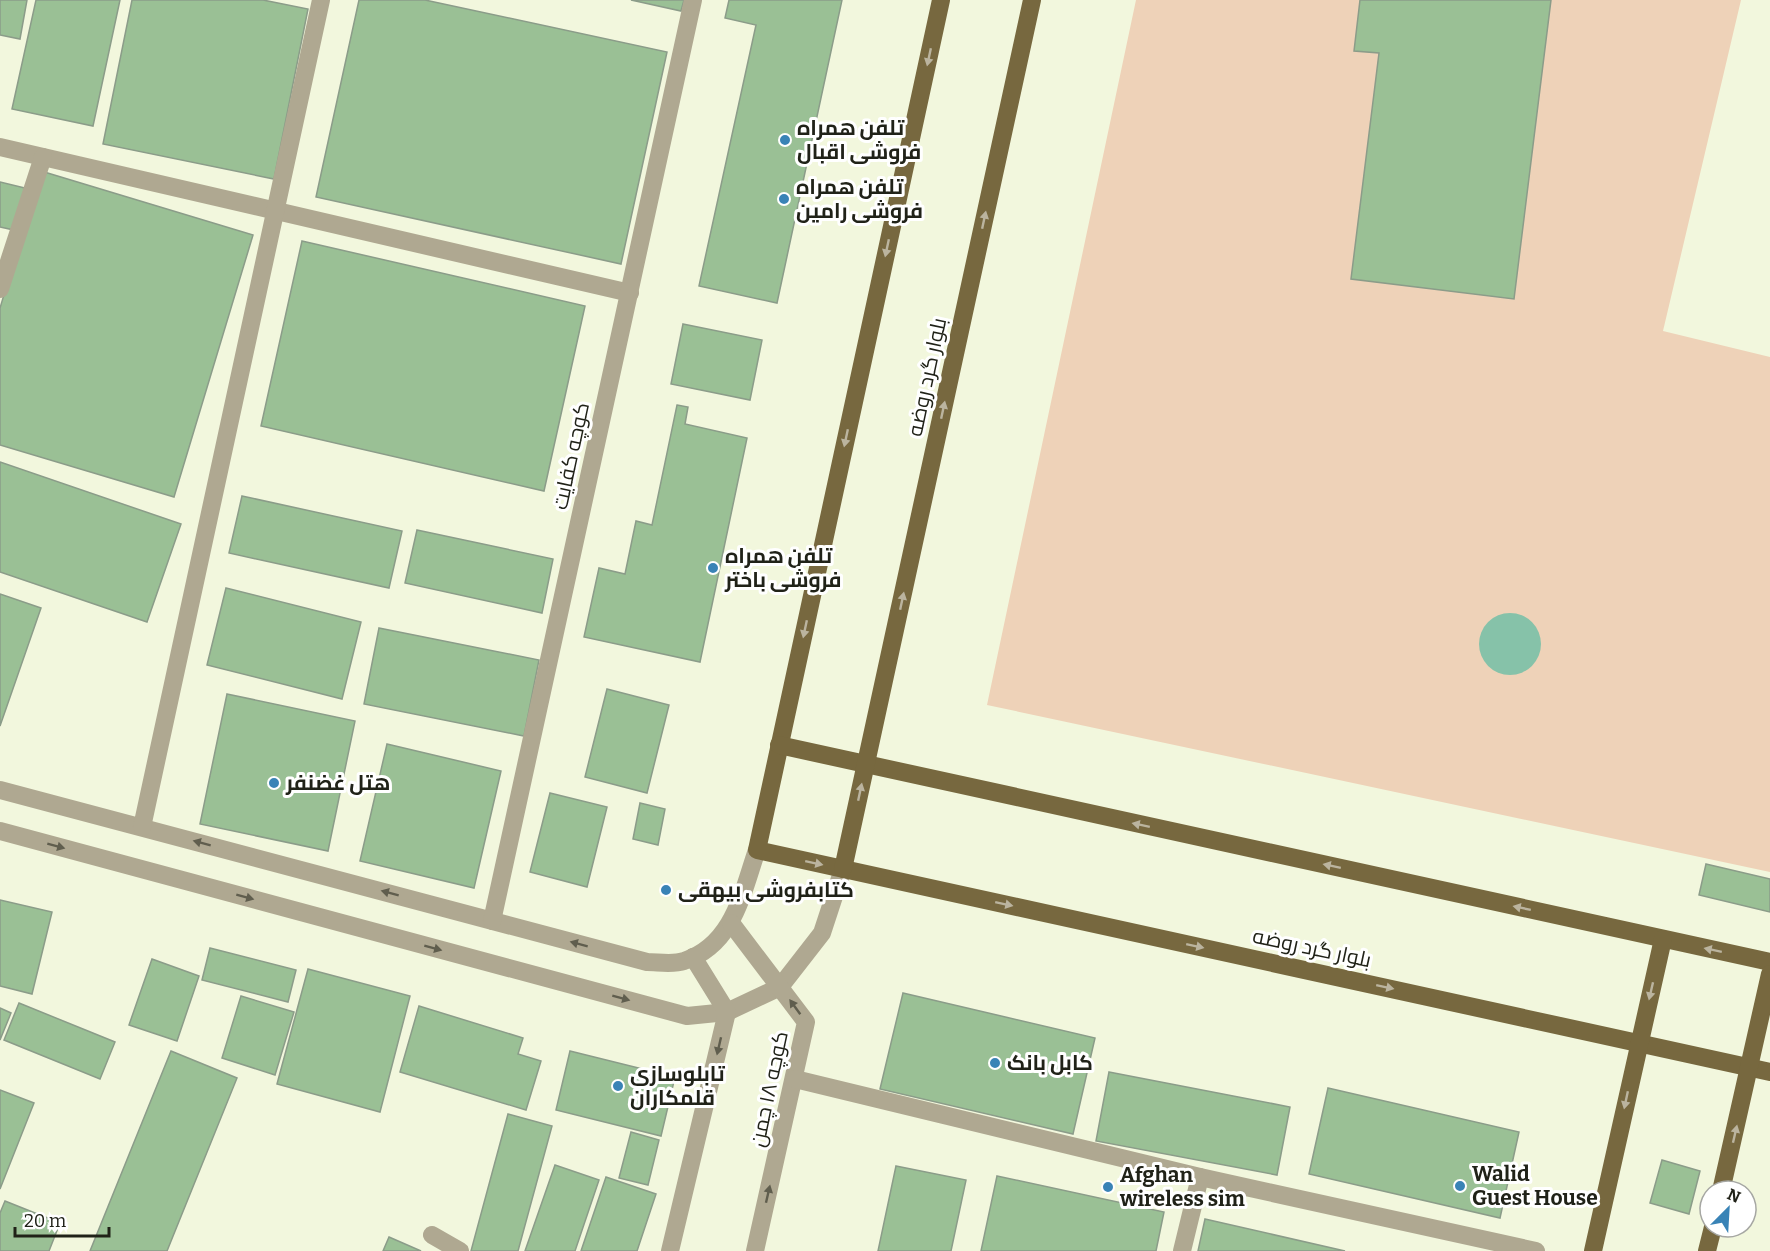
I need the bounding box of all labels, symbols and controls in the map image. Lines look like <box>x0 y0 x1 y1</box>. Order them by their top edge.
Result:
one-way arrow <box>924 48 933 67</box>
place label: تلفن همراه فروشی اقبال <box>797 115 921 165</box>
marker: تلفن همراه فروشی اقبال <box>778 133 792 147</box>
place label: تلفن همراه فروشی رامین <box>796 174 923 224</box>
marker: تلفن همراه فروشی رامین <box>777 192 791 206</box>
one-way arrow <box>980 210 989 229</box>
one-way arrow <box>882 238 892 257</box>
street label: بلوار گرد روضه <box>902 315 952 439</box>
street label: کوچه کفایت <box>547 400 596 512</box>
one-way arrow <box>939 401 948 420</box>
one-way arrow <box>841 429 850 448</box>
place label: تلفن همراه فروشی باختر <box>724 543 842 593</box>
marker: تلفن همراه فروشی باختر <box>706 561 720 575</box>
one-way arrow <box>897 592 907 610</box>
one-way arrow <box>799 620 809 638</box>
place label: هتل غضنفر <box>285 770 390 796</box>
marker: هتل غضنفر <box>267 776 281 790</box>
one-way arrow <box>856 782 865 801</box>
one-way arrow <box>1132 819 1151 829</box>
one-way arrow <box>193 838 211 847</box>
one-way arrow <box>48 842 66 851</box>
one-way arrow <box>805 858 823 868</box>
one-way arrow <box>1323 861 1341 871</box>
place label: کتابفروشی بیهقی <box>678 877 854 903</box>
marker: کتابفروشی بیهقی <box>659 883 673 897</box>
one-way arrow <box>381 888 399 898</box>
one-way arrow <box>236 893 254 902</box>
one-way arrow <box>995 900 1014 910</box>
one-way arrow <box>1513 903 1532 912</box>
street label: بلوار گرد روضه <box>1250 923 1374 973</box>
one-way arrow <box>569 939 587 948</box>
one-way arrow <box>1186 942 1205 951</box>
one-way arrow <box>424 943 442 953</box>
one-way arrow <box>1704 944 1722 954</box>
one-way arrow <box>1646 982 1655 1001</box>
one-way arrow <box>1376 983 1395 993</box>
one-way arrow <box>612 994 630 1004</box>
one-way arrow <box>789 999 801 1015</box>
street label: كوچه ١٨ چمن <box>744 1029 795 1149</box>
one-way arrow <box>714 1037 724 1056</box>
place label: کابل بانک <box>1007 1050 1093 1076</box>
marker: کابل بانک <box>988 1056 1002 1070</box>
place label: تابلوسازی قلمکاران <box>630 1061 726 1111</box>
marker: تابلوسازی قلمکاران <box>611 1079 625 1093</box>
one-way arrow <box>1621 1091 1631 1109</box>
one-way arrow <box>1730 1125 1740 1143</box>
place label: Walid Guest House <box>1472 1161 1598 1211</box>
place label: Afghan wireless sim <box>1119 1162 1245 1212</box>
marker: Walid Guest House <box>1453 1179 1467 1193</box>
north arrow <box>1698 1179 1758 1239</box>
marker: Afghan wireless sim <box>1101 1180 1115 1194</box>
one-way arrow <box>764 1185 774 1203</box>
text: N <box>1724 1185 1743 1207</box>
scale bar <box>15 1200 110 1238</box>
text: 20 m <box>24 1210 66 1232</box>

